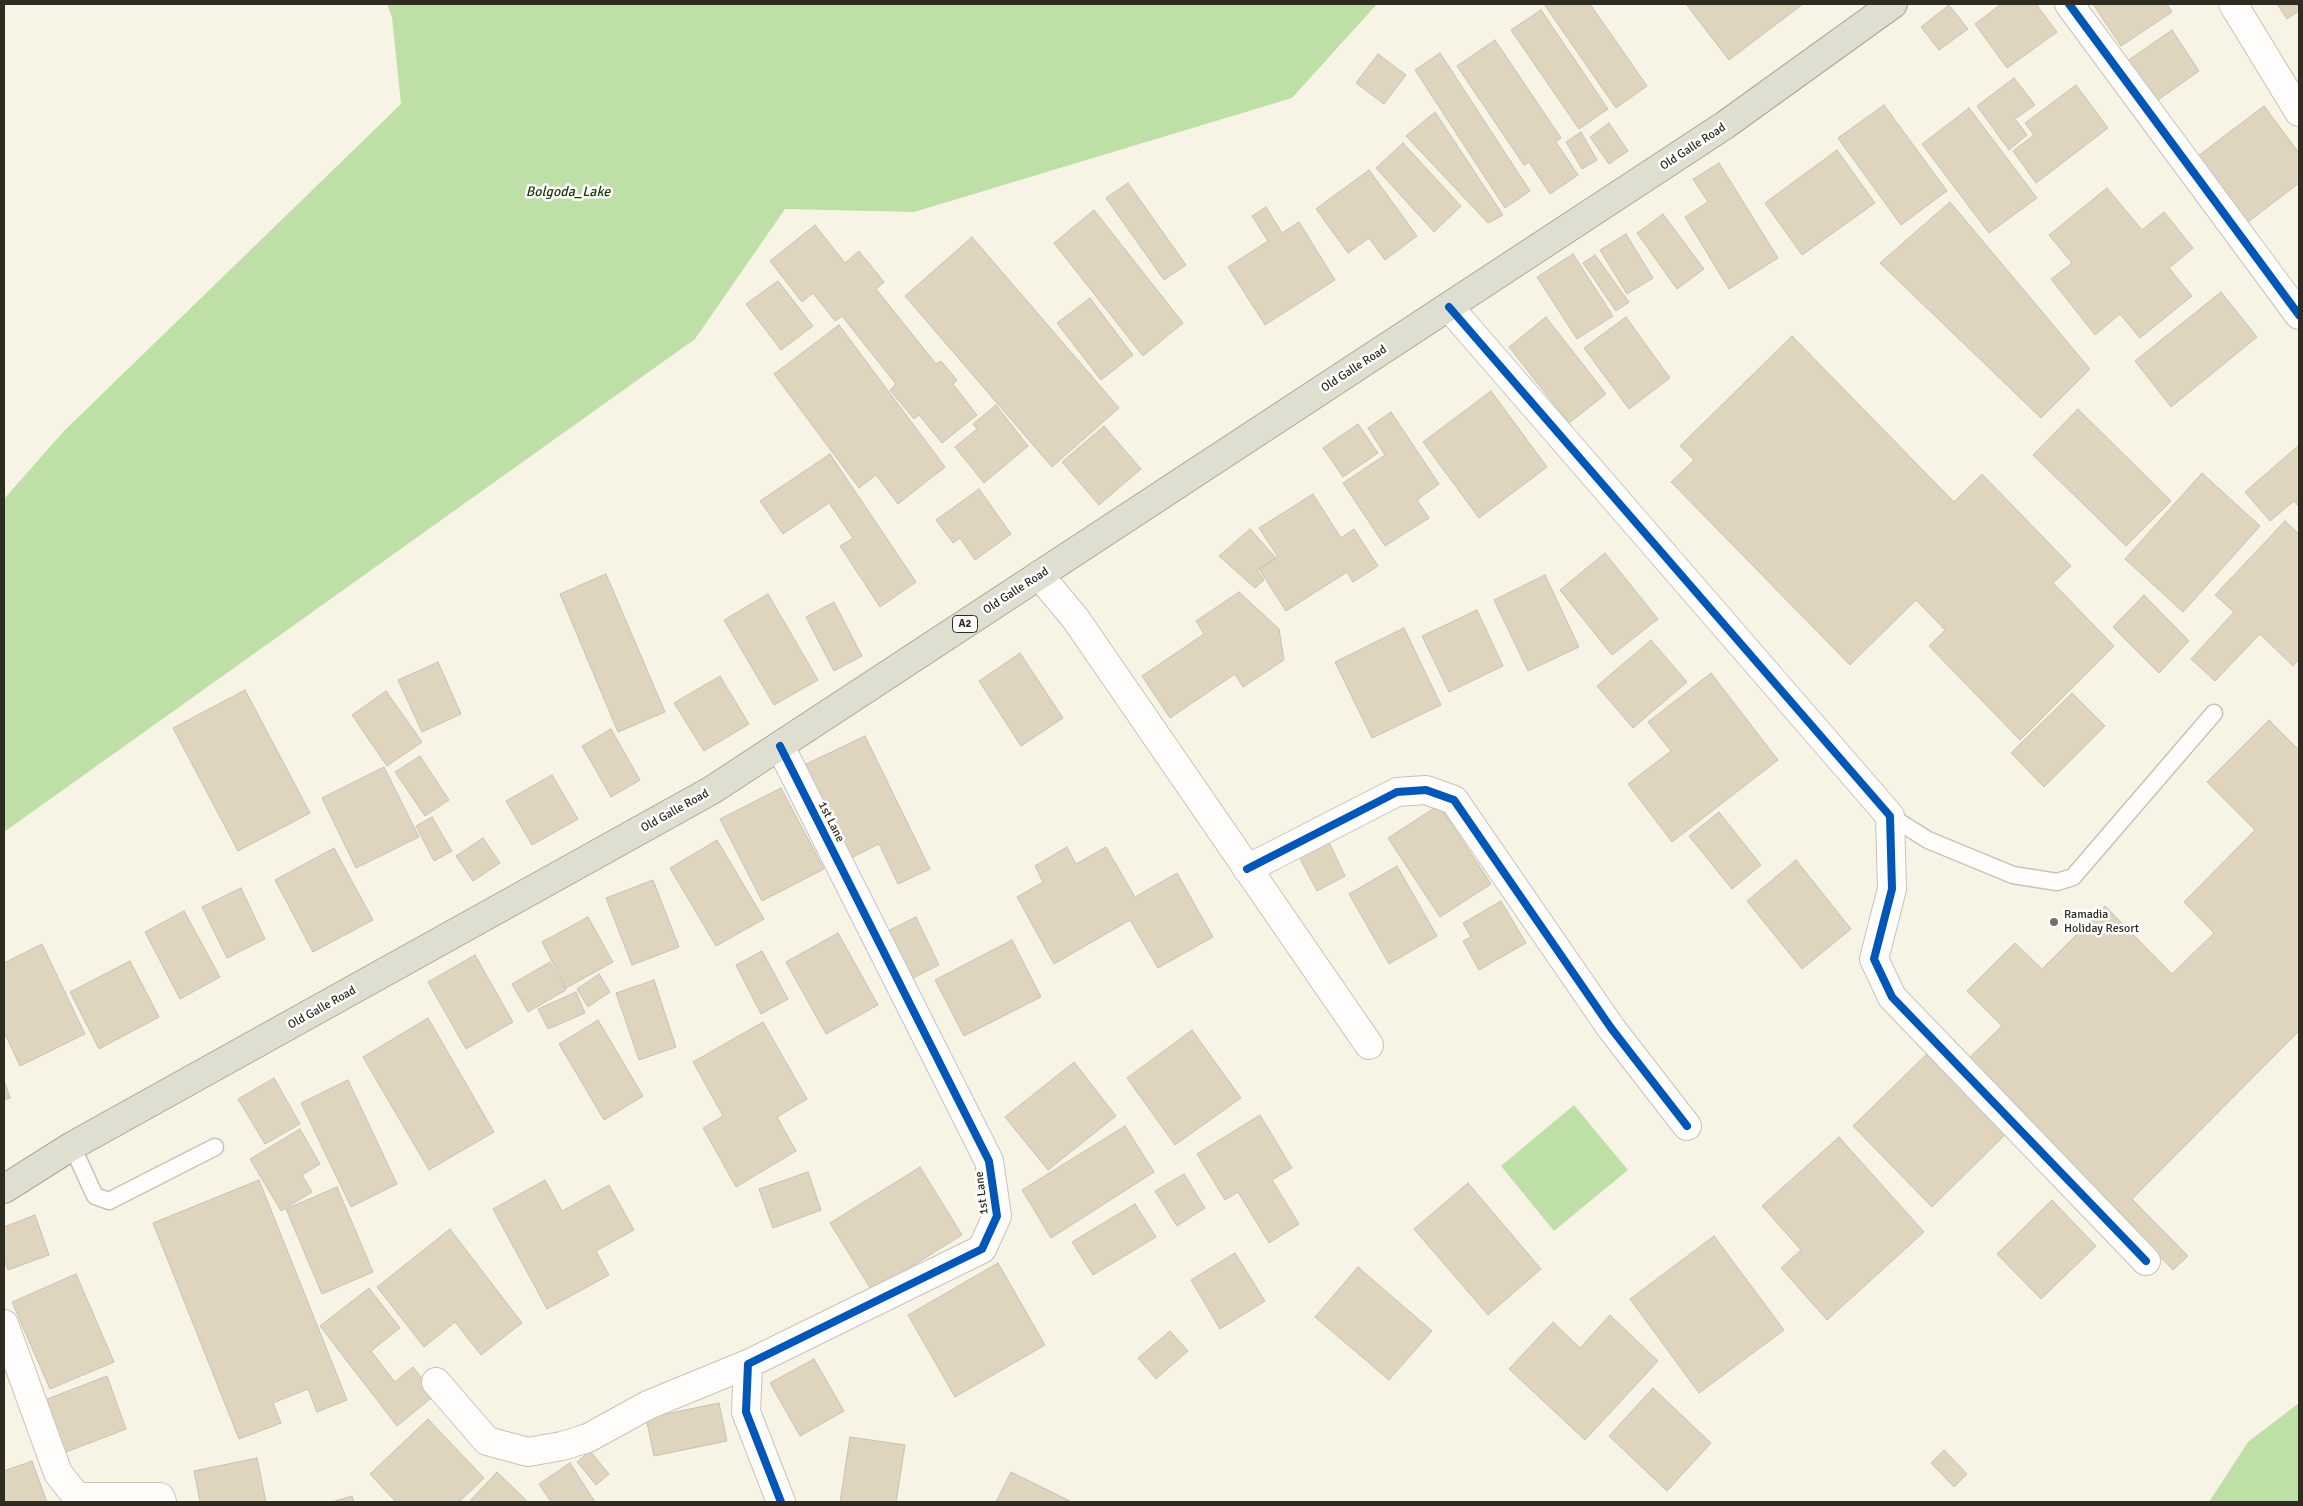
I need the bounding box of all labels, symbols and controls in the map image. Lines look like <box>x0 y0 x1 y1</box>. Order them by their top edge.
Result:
street label: Old Galle Road <box>1658 120 1728 174</box>
water label: Bolgoda_Lake <box>526 184 610 200</box>
street label: Old Galle Road <box>1319 342 1389 396</box>
street label: Old Galle Road <box>981 564 1051 618</box>
road number: A2 <box>952 616 978 632</box>
street label: Old Galle Road <box>639 786 711 836</box>
street label: 1st Lane <box>815 799 847 845</box>
place label: Ramadia Holiday Resort <box>2064 908 2139 936</box>
marker: Ramadia Holiday Resort <box>2048 916 2060 928</box>
street label: Old Galle Road <box>286 983 358 1033</box>
street label: 1st Lane <box>972 1171 992 1215</box>

